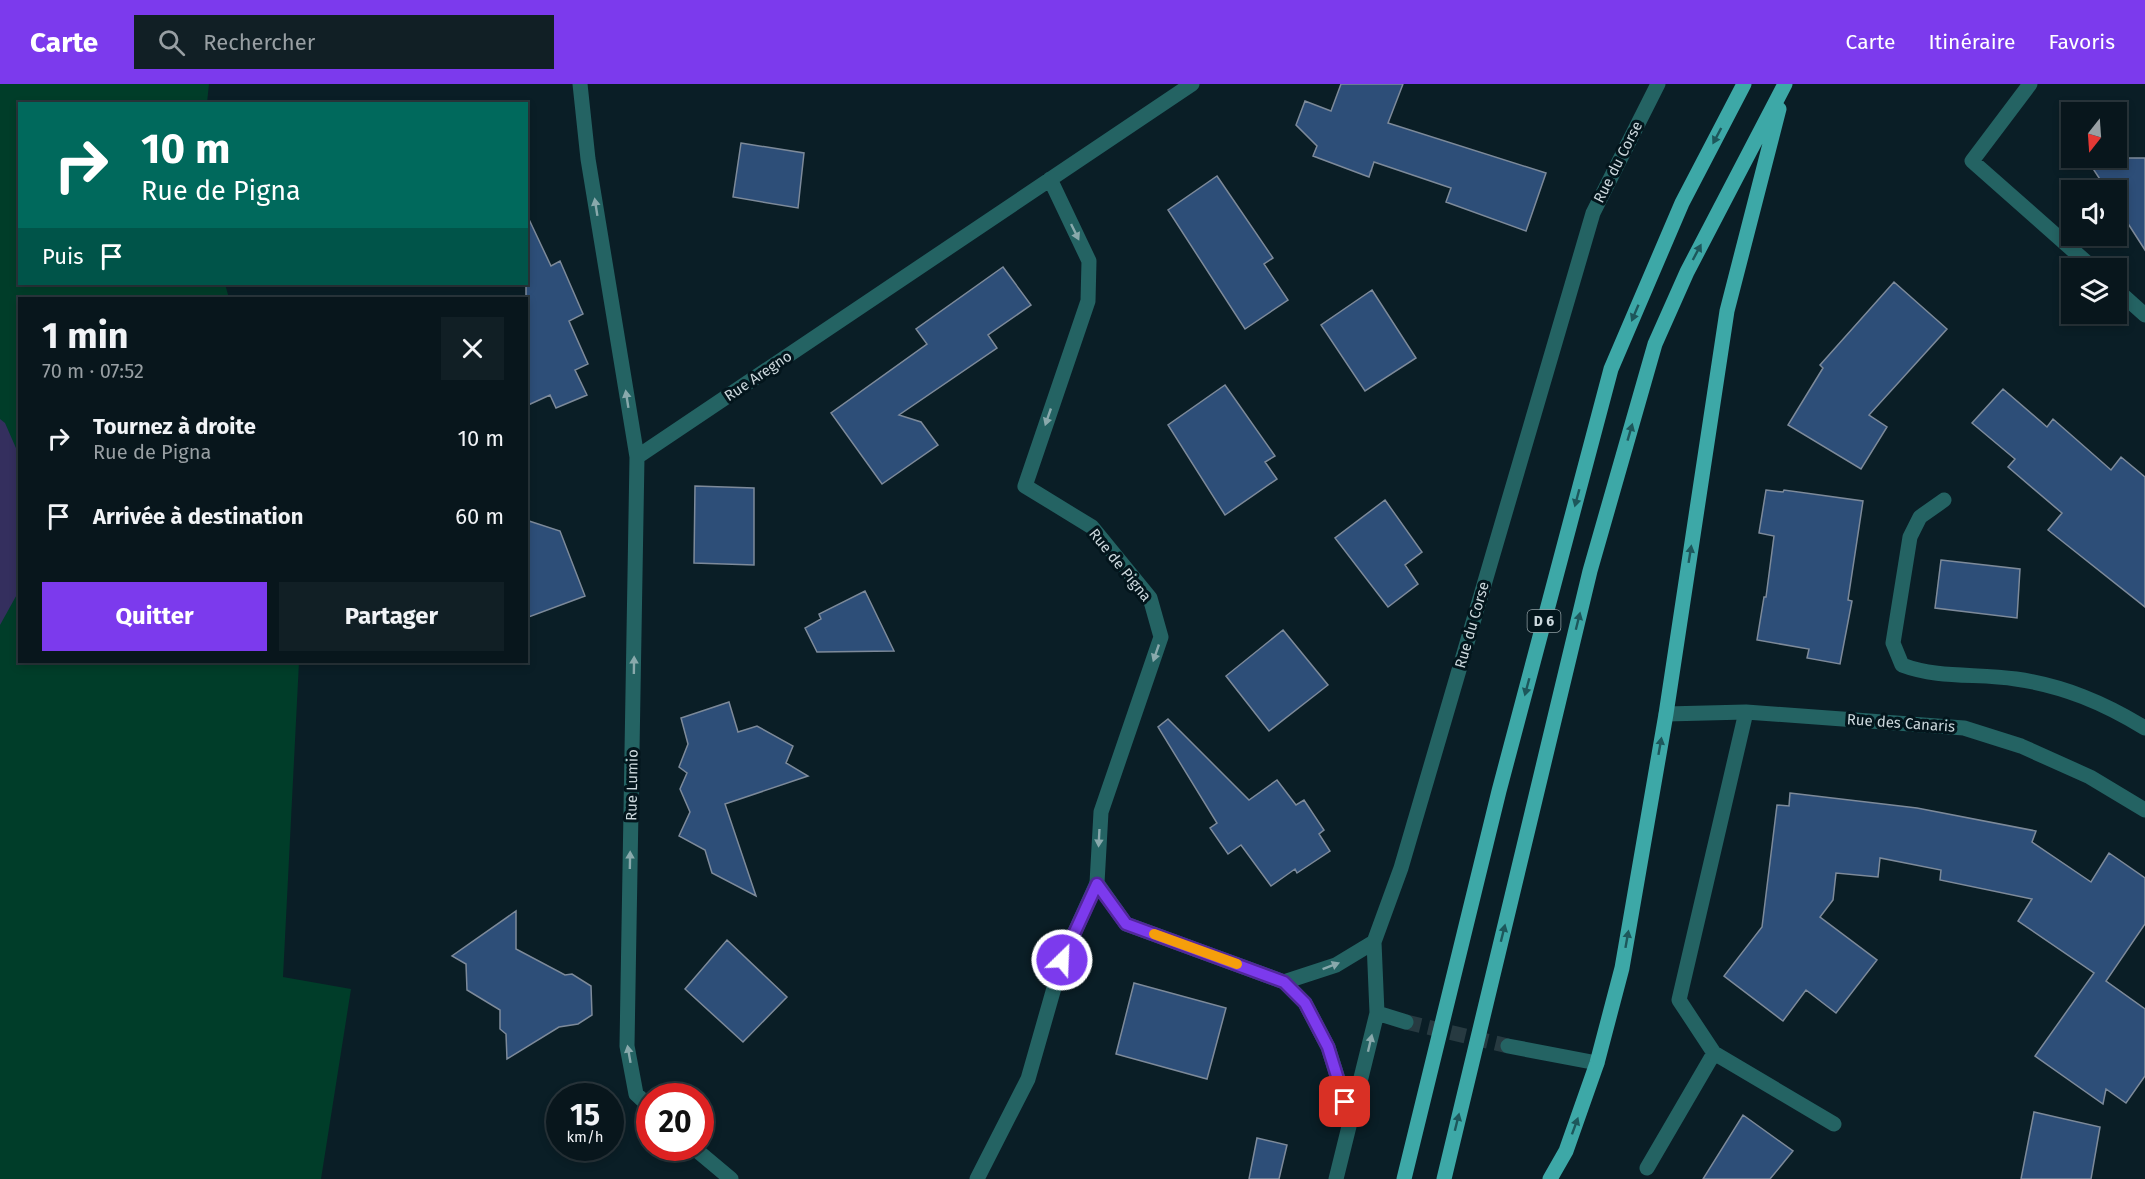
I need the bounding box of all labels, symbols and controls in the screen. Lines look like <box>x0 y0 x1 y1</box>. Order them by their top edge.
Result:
search box <box>134 15 554 69</box>
text: Carte <box>30 26 98 59</box>
icon: search <box>155 26 188 59</box>
text: Rechercher <box>203 29 315 56</box>
text: Carte <box>1846 29 1895 55</box>
text: Itinéraire <box>1928 29 2015 55</box>
text: Favoris <box>2048 29 2115 55</box>
north arrow <box>2061 102 2127 168</box>
map controls <box>2061 102 2127 324</box>
street label: Rue du Corse <box>1590 118 1646 206</box>
text: 10 m <box>141 124 231 174</box>
icon: right <box>42 126 120 204</box>
one-way arrow <box>1712 128 1722 145</box>
text: Rue de Pigna <box>141 175 301 207</box>
button: sound <box>2061 180 2127 246</box>
one-way arrow <box>591 197 600 216</box>
one-way arrow <box>1070 224 1079 241</box>
icon: arrive <box>95 240 128 273</box>
text: Puis <box>42 243 83 270</box>
one-way arrow <box>1692 244 1702 261</box>
button: layers <box>2061 258 2127 324</box>
one-way arrow <box>1630 304 1640 322</box>
text: 1 min <box>42 314 129 358</box>
button: close <box>441 317 504 380</box>
street label: Rue Aregno <box>721 347 795 405</box>
text: 70 m · 07:52 <box>42 359 144 383</box>
one-way arrow <box>623 389 632 408</box>
one-way arrow <box>1043 408 1053 426</box>
text: Tournez à droite <box>93 413 256 440</box>
icon: right <box>42 422 75 455</box>
one-way arrow <box>1626 423 1635 441</box>
text: 10 m <box>458 425 504 452</box>
text: Rue de Pigna <box>93 440 211 464</box>
one-way arrow <box>1571 489 1581 507</box>
icon: arrive <box>42 500 75 533</box>
text: Arrivée à destination <box>93 503 303 530</box>
text: 60 m <box>455 503 504 530</box>
street label: Rue de Pigna <box>1085 525 1155 605</box>
one-way arrow <box>1686 544 1695 563</box>
street label: Rue du Corse <box>1451 580 1493 670</box>
button: Quitter <box>42 582 267 651</box>
button: Partager <box>279 582 504 651</box>
road number: D 6 <box>1528 610 1560 632</box>
one-way arrow <box>1574 611 1584 630</box>
one-way arrow <box>1150 644 1160 662</box>
one-way arrow <box>629 655 638 674</box>
one-way arrow <box>1521 678 1531 696</box>
street label: Rue des Canaris <box>1846 710 1956 736</box>
one-way arrow <box>1656 737 1665 756</box>
street label: Rue Lumio <box>622 749 642 821</box>
one-way arrow <box>1095 829 1104 848</box>
one-way arrow <box>626 850 635 869</box>
one-way arrow <box>1499 923 1509 942</box>
position arrow <box>1030 928 1094 992</box>
one-way arrow <box>1623 929 1632 948</box>
one-way arrow <box>1322 961 1340 971</box>
one-way arrow <box>1365 1034 1375 1052</box>
one-way arrow <box>624 1045 633 1064</box>
pin <box>1319 1076 1370 1127</box>
speed limit sign: 20 <box>636 1083 714 1161</box>
icon: arrive <box>1328 1085 1361 1118</box>
text: 15 <box>570 1097 600 1133</box>
one-way arrow <box>1453 1113 1463 1131</box>
one-way arrow <box>1570 1117 1580 1135</box>
text: km/h <box>566 1128 604 1146</box>

